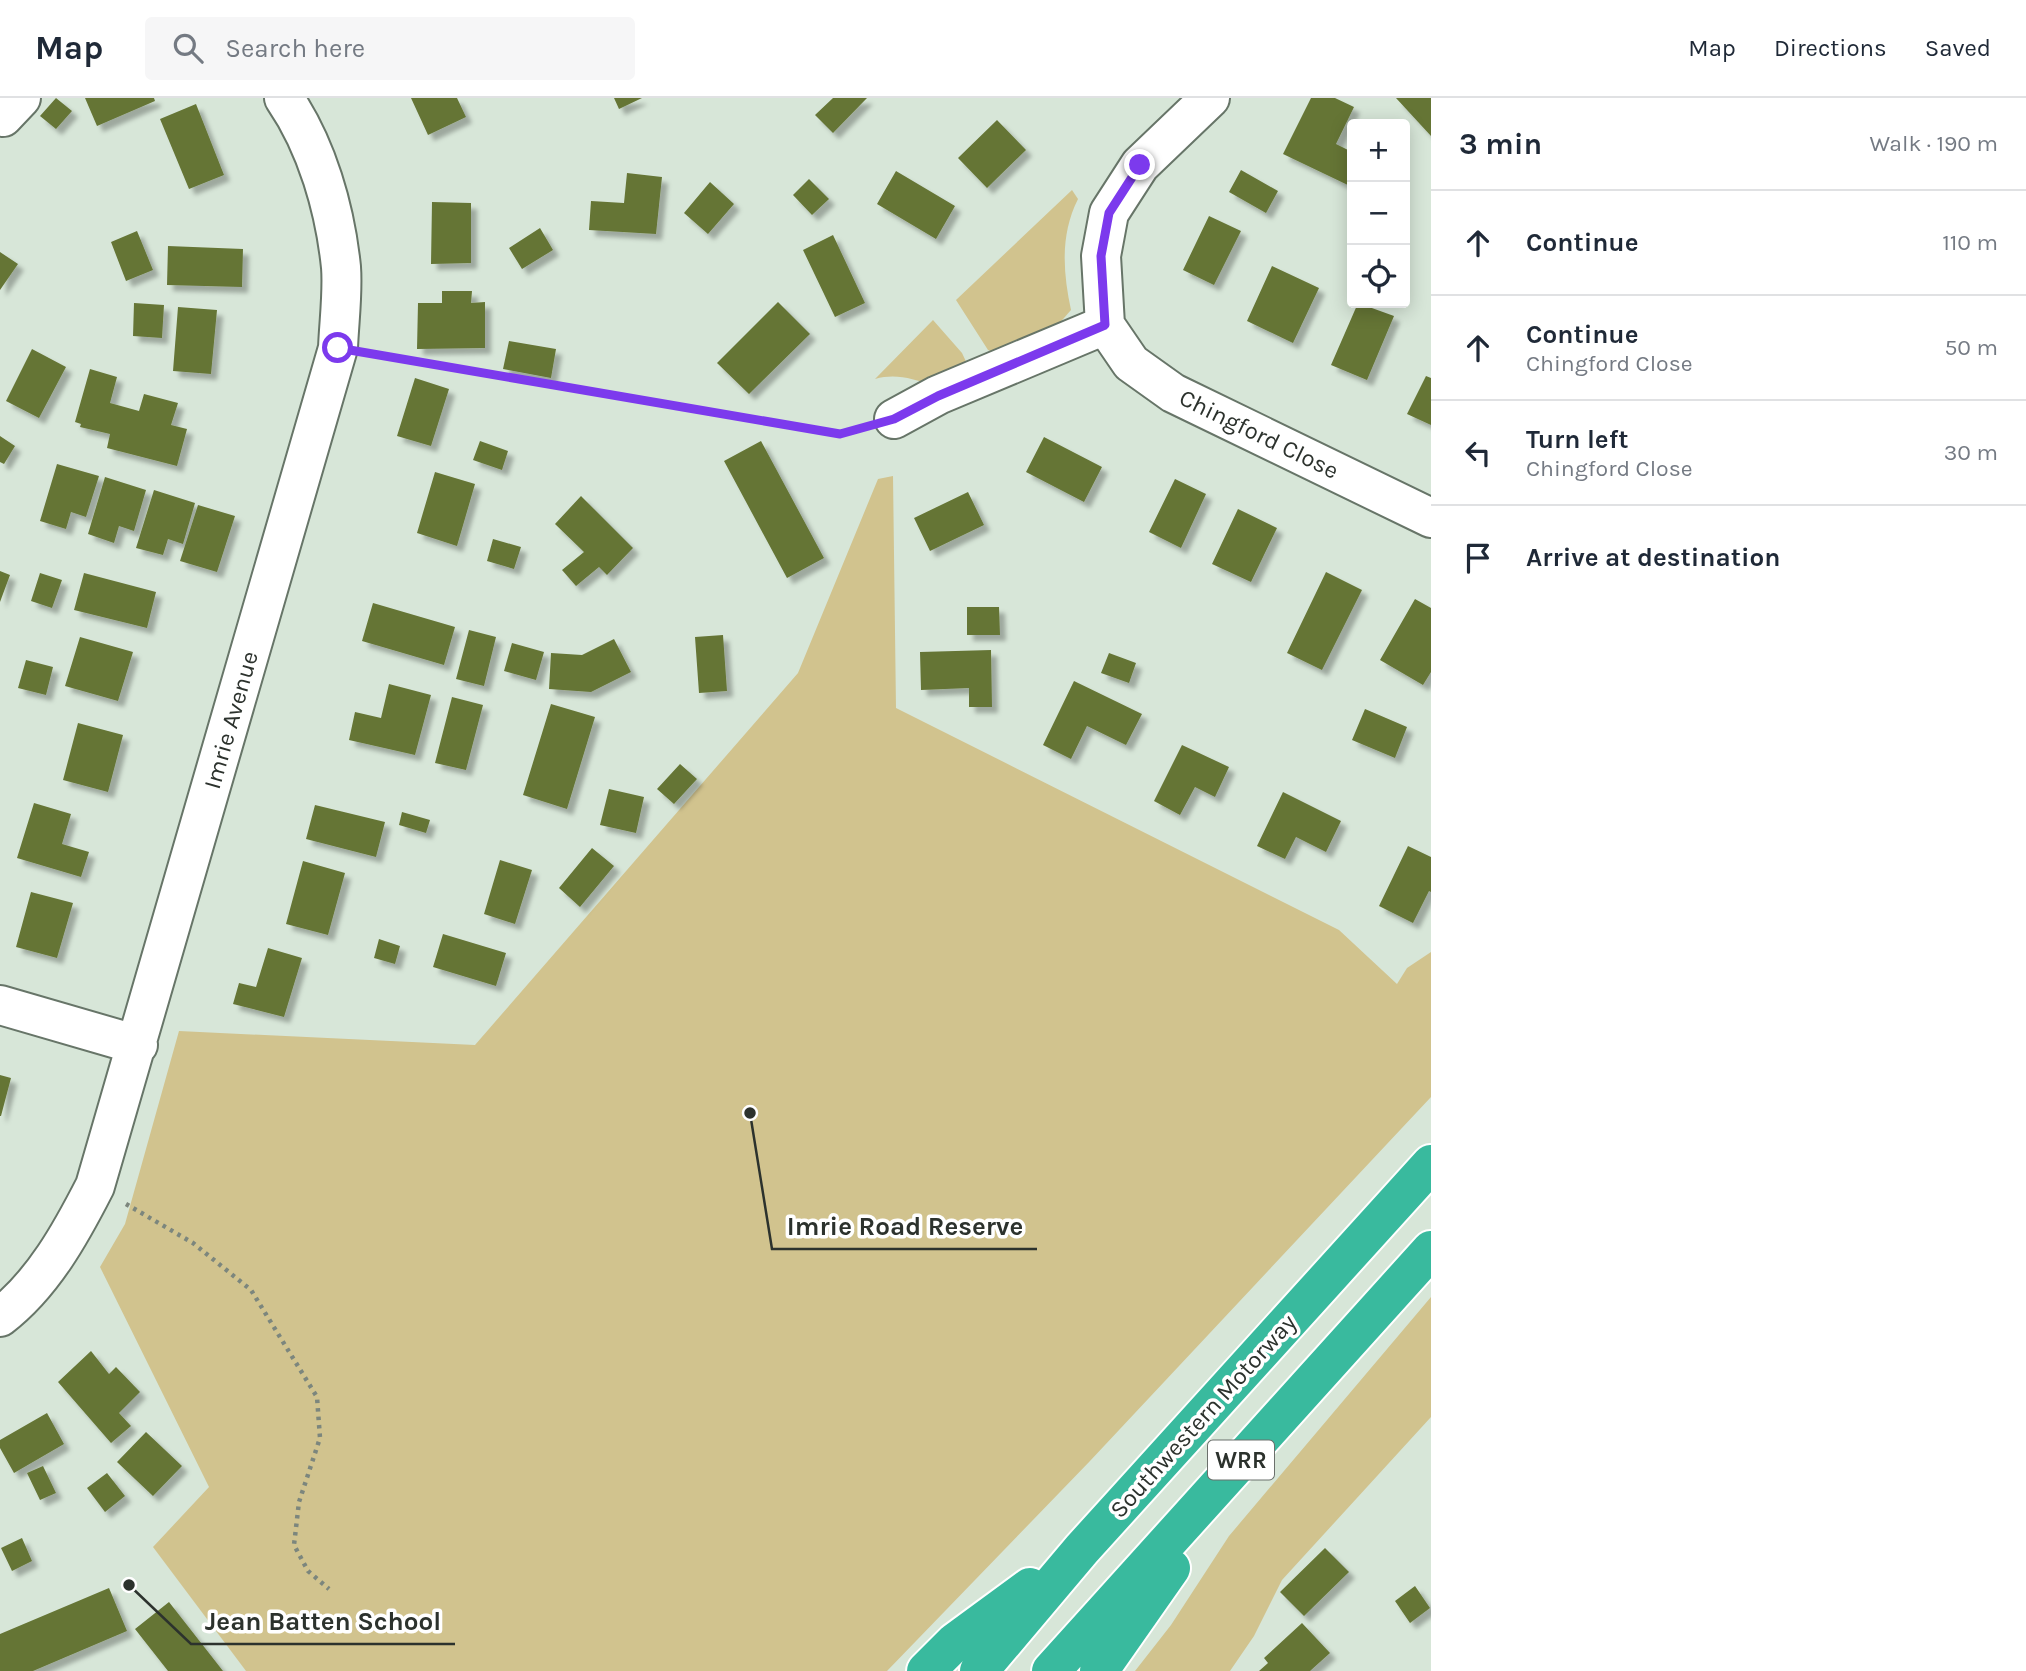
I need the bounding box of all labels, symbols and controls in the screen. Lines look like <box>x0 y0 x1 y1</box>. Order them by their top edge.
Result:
search box <box>145 17 635 80</box>
text: Map <box>35 29 103 67</box>
icon: search <box>169 29 207 67</box>
text: Search here <box>225 33 365 64</box>
text: Map <box>1688 34 1736 62</box>
text: Directions <box>1774 34 1887 62</box>
text: Saved <box>1925 34 1991 62</box>
map controls <box>1347 119 1410 308</box>
button: + <box>1347 119 1410 182</box>
text: 3 min <box>1459 126 1542 162</box>
text: Walk · 190 m <box>1870 130 1998 157</box>
route end <box>1124 149 1155 180</box>
button: − <box>1347 182 1410 245</box>
icon: ahead <box>1459 224 1497 262</box>
text: Continue <box>1526 227 1638 258</box>
text: 110 m <box>1942 229 1998 256</box>
button: locate <box>1347 245 1410 308</box>
text: Continue <box>1526 319 1638 350</box>
icon: ahead <box>1459 329 1497 367</box>
route start <box>322 332 353 363</box>
text: 50 m <box>1944 334 1998 361</box>
text: Chingford Close <box>1526 350 1693 377</box>
street label: Chingford Close <box>1175 383 1343 485</box>
text: Turn left <box>1526 424 1628 455</box>
icon: left <box>1459 434 1497 472</box>
text: 30 m <box>1944 439 1998 466</box>
text: Chingford Close <box>1526 455 1693 482</box>
icon: arrive <box>1459 539 1497 577</box>
text: Arrive at destination <box>1526 542 1780 573</box>
street label: Imrie Avenue <box>198 648 264 792</box>
callout: Imrie Road Reserve <box>772 1202 1037 1249</box>
text: Imrie Road Reserve <box>787 1211 1023 1242</box>
street label: Southwestern Motorway <box>1104 1308 1302 1524</box>
road number: WRR <box>1208 1441 1274 1480</box>
callout: Jean Batten School <box>191 1597 455 1644</box>
text: Jean Batten School <box>205 1606 441 1637</box>

